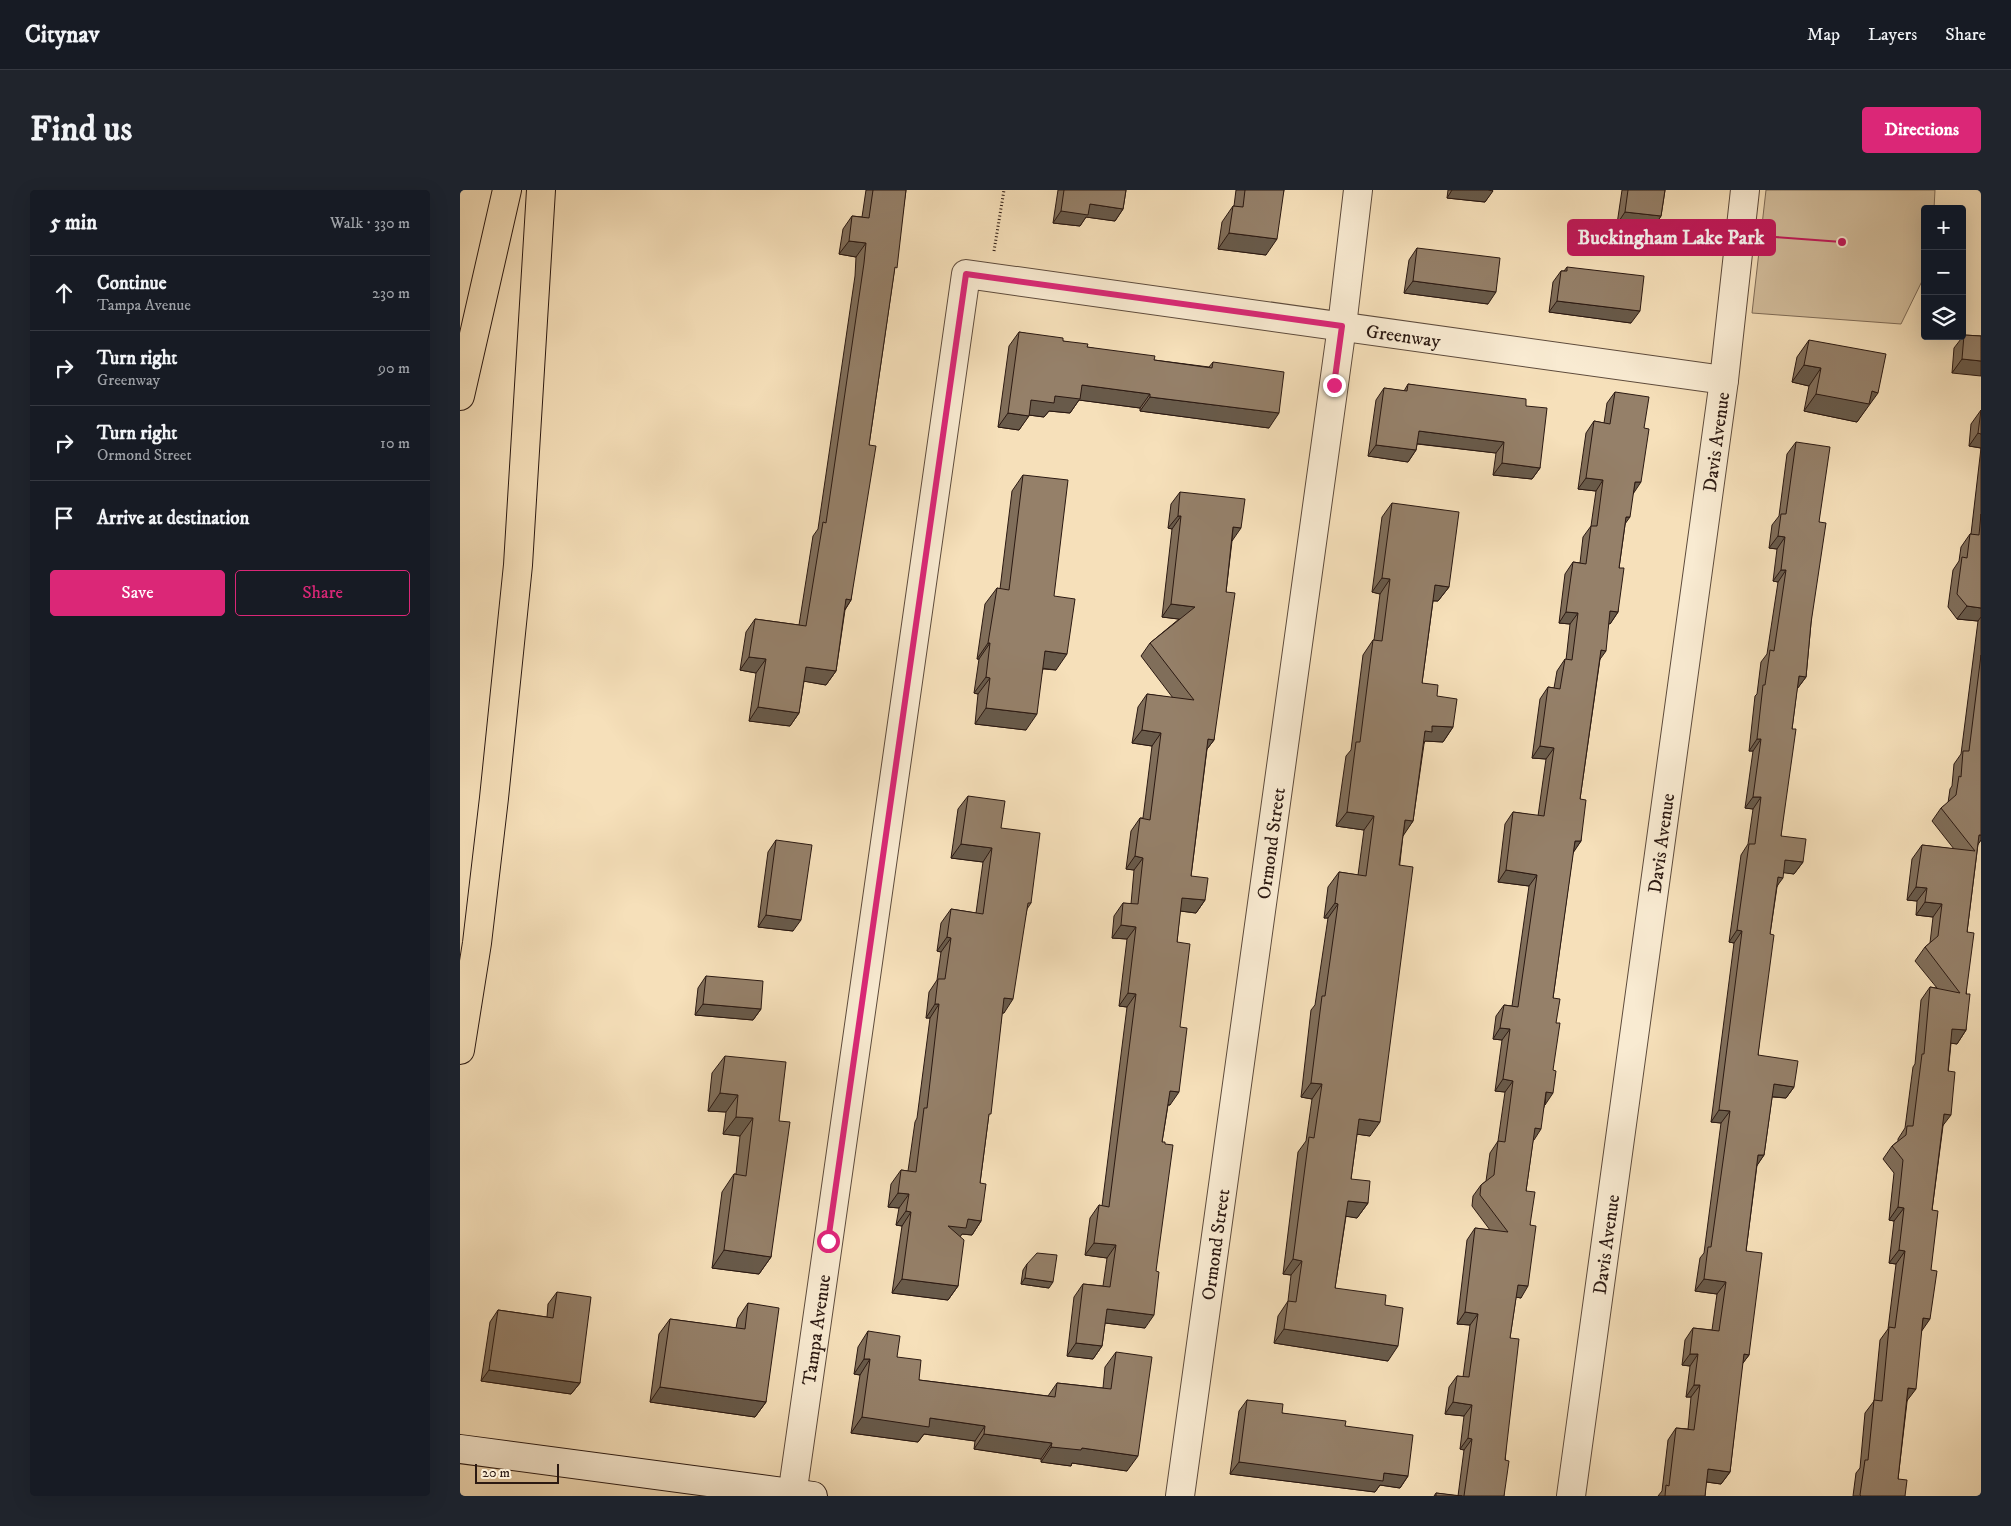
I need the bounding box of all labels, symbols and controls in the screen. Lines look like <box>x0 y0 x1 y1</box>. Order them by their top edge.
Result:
text: Citynav <box>25 20 99 50</box>
text: Map <box>1807 24 1840 46</box>
text: Layers <box>1868 24 1917 46</box>
text: Share <box>1945 24 1986 46</box>
button: Directions <box>1862 107 1981 153</box>
text: Find us <box>30 108 132 152</box>
map controls <box>1921 205 1966 340</box>
button: + <box>1921 205 1966 250</box>
text: 5 min <box>50 210 97 236</box>
text: Walk · 330 m <box>330 213 410 233</box>
callout: Buckingham Lake Park <box>1568 220 1775 255</box>
text: Buckingham Lake Park <box>1577 226 1766 251</box>
button: − <box>1921 250 1966 295</box>
text: Continue <box>97 272 167 295</box>
icon: ahead <box>50 279 78 307</box>
text: 230 m <box>372 283 410 303</box>
text: Tampa Avenue <box>97 295 191 315</box>
button: layers <box>1921 295 1966 340</box>
street label: Greenway <box>1364 320 1443 353</box>
text: Turn right <box>97 347 177 370</box>
icon: right <box>50 354 78 382</box>
text: 90 m <box>378 358 410 378</box>
text: Greenway <box>97 370 160 390</box>
route end <box>1323 374 1346 397</box>
street label: Davis Avenue <box>1699 390 1735 494</box>
text: Turn right <box>97 422 177 445</box>
icon: right <box>50 429 78 457</box>
text: 10 m <box>380 433 410 453</box>
text: Ormond Street <box>97 445 192 465</box>
icon: arrive <box>50 504 78 532</box>
text: Arrive at destination <box>97 507 249 530</box>
button: Save <box>50 570 225 616</box>
button: Share <box>235 570 410 616</box>
street label: Ormond Street <box>1253 786 1291 901</box>
street label: Davis Avenue <box>1644 792 1680 895</box>
street label: Ormond Street <box>1197 1187 1235 1302</box>
street label: Davis Avenue <box>1589 1193 1625 1296</box>
route start <box>817 1230 840 1253</box>
street label: Tampa Avenue <box>798 1273 836 1387</box>
scale bar <box>475 1461 559 1484</box>
text: 20 m <box>482 1464 510 1482</box>

